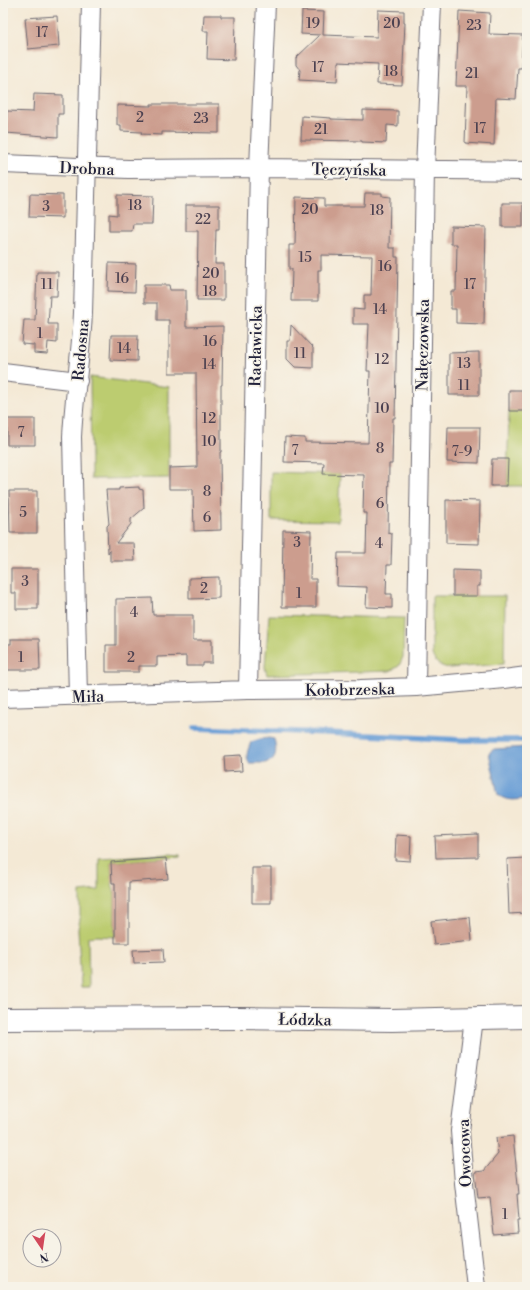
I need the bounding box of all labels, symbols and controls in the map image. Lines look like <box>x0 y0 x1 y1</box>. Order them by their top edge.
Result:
house number: 19 <box>306 15 320 33</box>
house number: 20 <box>383 15 401 33</box>
house number: 23 <box>466 17 482 35</box>
house number: 17 <box>36 24 48 42</box>
house number: 17 <box>312 59 324 77</box>
house number: 18 <box>384 63 398 81</box>
house number: 21 <box>465 65 479 83</box>
house number: 2 <box>136 109 144 127</box>
house number: 23 <box>193 110 209 128</box>
house number: 17 <box>474 120 486 138</box>
house number: 21 <box>314 121 328 139</box>
street label: Drobna <box>59 158 116 180</box>
street label: Tęczyńska <box>311 159 388 181</box>
house number: 18 <box>128 197 142 215</box>
house number: 3 <box>42 198 50 216</box>
house number: 20 <box>301 201 319 219</box>
house number: 18 <box>370 202 384 220</box>
house number: 22 <box>195 211 211 229</box>
house number: 15 <box>298 249 312 267</box>
house number: 16 <box>378 258 393 276</box>
house number: 20 <box>202 265 220 283</box>
house number: 16 <box>115 270 130 288</box>
house number: 11 <box>41 276 53 294</box>
house number: 17 <box>464 276 476 294</box>
house number: 18 <box>203 283 217 301</box>
street label: Nałęczowska <box>412 298 434 391</box>
house number: 14 <box>373 301 387 319</box>
street label: Racławicka <box>245 304 267 387</box>
street label: Radosna <box>68 317 94 382</box>
house number: 1 <box>37 325 43 343</box>
house number: 16 <box>203 333 218 351</box>
house number: 14 <box>117 340 131 358</box>
house number: 11 <box>294 345 306 363</box>
house number: 12 <box>375 351 389 369</box>
house number: 13 <box>457 355 471 373</box>
house number: 14 <box>202 356 216 374</box>
house number: 11 <box>458 377 470 395</box>
house number: 10 <box>375 400 389 418</box>
house number: 12 <box>202 410 216 428</box>
house number: 7 <box>17 424 25 442</box>
house number: 10 <box>202 433 216 451</box>
house number: 8 <box>376 440 384 458</box>
house number: 7 <box>291 442 299 460</box>
house number: 7-9 <box>452 443 472 461</box>
house number: 8 <box>203 483 211 501</box>
house number: 6 <box>376 495 385 513</box>
house number: 5 <box>19 504 27 522</box>
house number: 6 <box>203 509 212 527</box>
house number: 3 <box>293 534 301 552</box>
house number: 4 <box>375 535 383 553</box>
house number: 3 <box>21 573 29 591</box>
house number: 2 <box>200 580 208 598</box>
house number: 1 <box>296 585 302 603</box>
house number: 4 <box>130 604 138 622</box>
house number: 1 <box>18 649 24 667</box>
house number: 2 <box>127 649 135 667</box>
street label: Kołobrzeska <box>305 679 396 701</box>
street label: Miła <box>72 686 105 708</box>
street label: Łódzka <box>278 1010 333 1030</box>
street label: Owocowa <box>454 1118 476 1187</box>
house number: 1 <box>502 1206 508 1224</box>
north arrow <box>22 1228 62 1268</box>
text: N <box>38 1249 50 1265</box>

